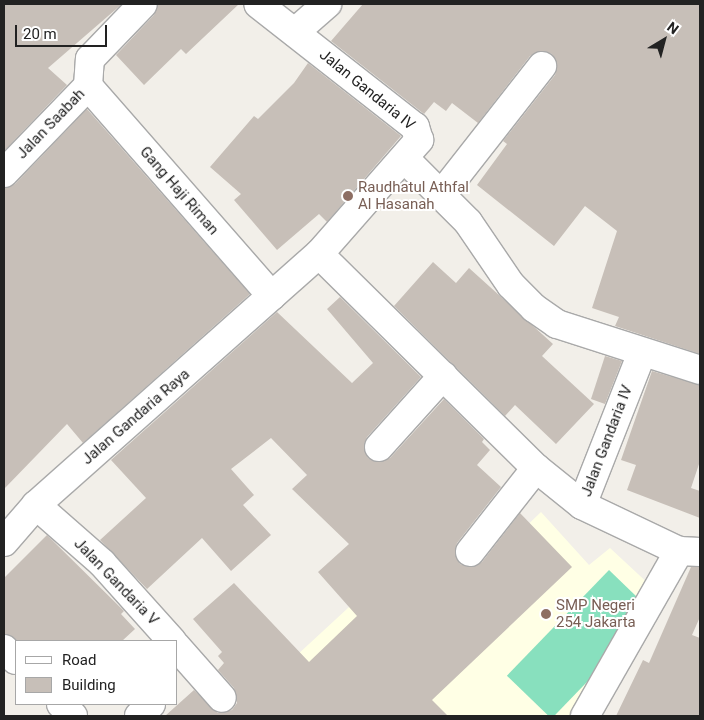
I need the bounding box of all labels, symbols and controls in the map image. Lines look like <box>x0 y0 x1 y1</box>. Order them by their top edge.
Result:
scale bar <box>18 15 110 47</box>
north arrow <box>639 15 689 65</box>
text: N <box>664 19 682 37</box>
text: 20 m <box>23 25 57 43</box>
street label: Jalan Gandaria IV <box>316 46 418 134</box>
street label: Jalan Saabah <box>13 85 89 163</box>
street label: Gang Haji Riman <box>136 143 222 239</box>
place label: Raudhatul Athfal Al Hasanah <box>358 178 469 213</box>
marker: Raudhatul Athfal Al Hasanah <box>342 190 354 202</box>
street label: Jalan Gandaria Raya <box>79 365 193 469</box>
street label: Jalan Gandaria IV <box>577 383 637 499</box>
street label: Jalan Gandaria V <box>70 535 162 629</box>
place label: SMP Negeri 254 Jakarta <box>556 596 636 631</box>
marker: SMP Negeri 254 Jakarta <box>540 608 552 620</box>
legend <box>15 640 178 705</box>
text: Road <box>62 651 96 669</box>
text: Building <box>62 676 116 694</box>

